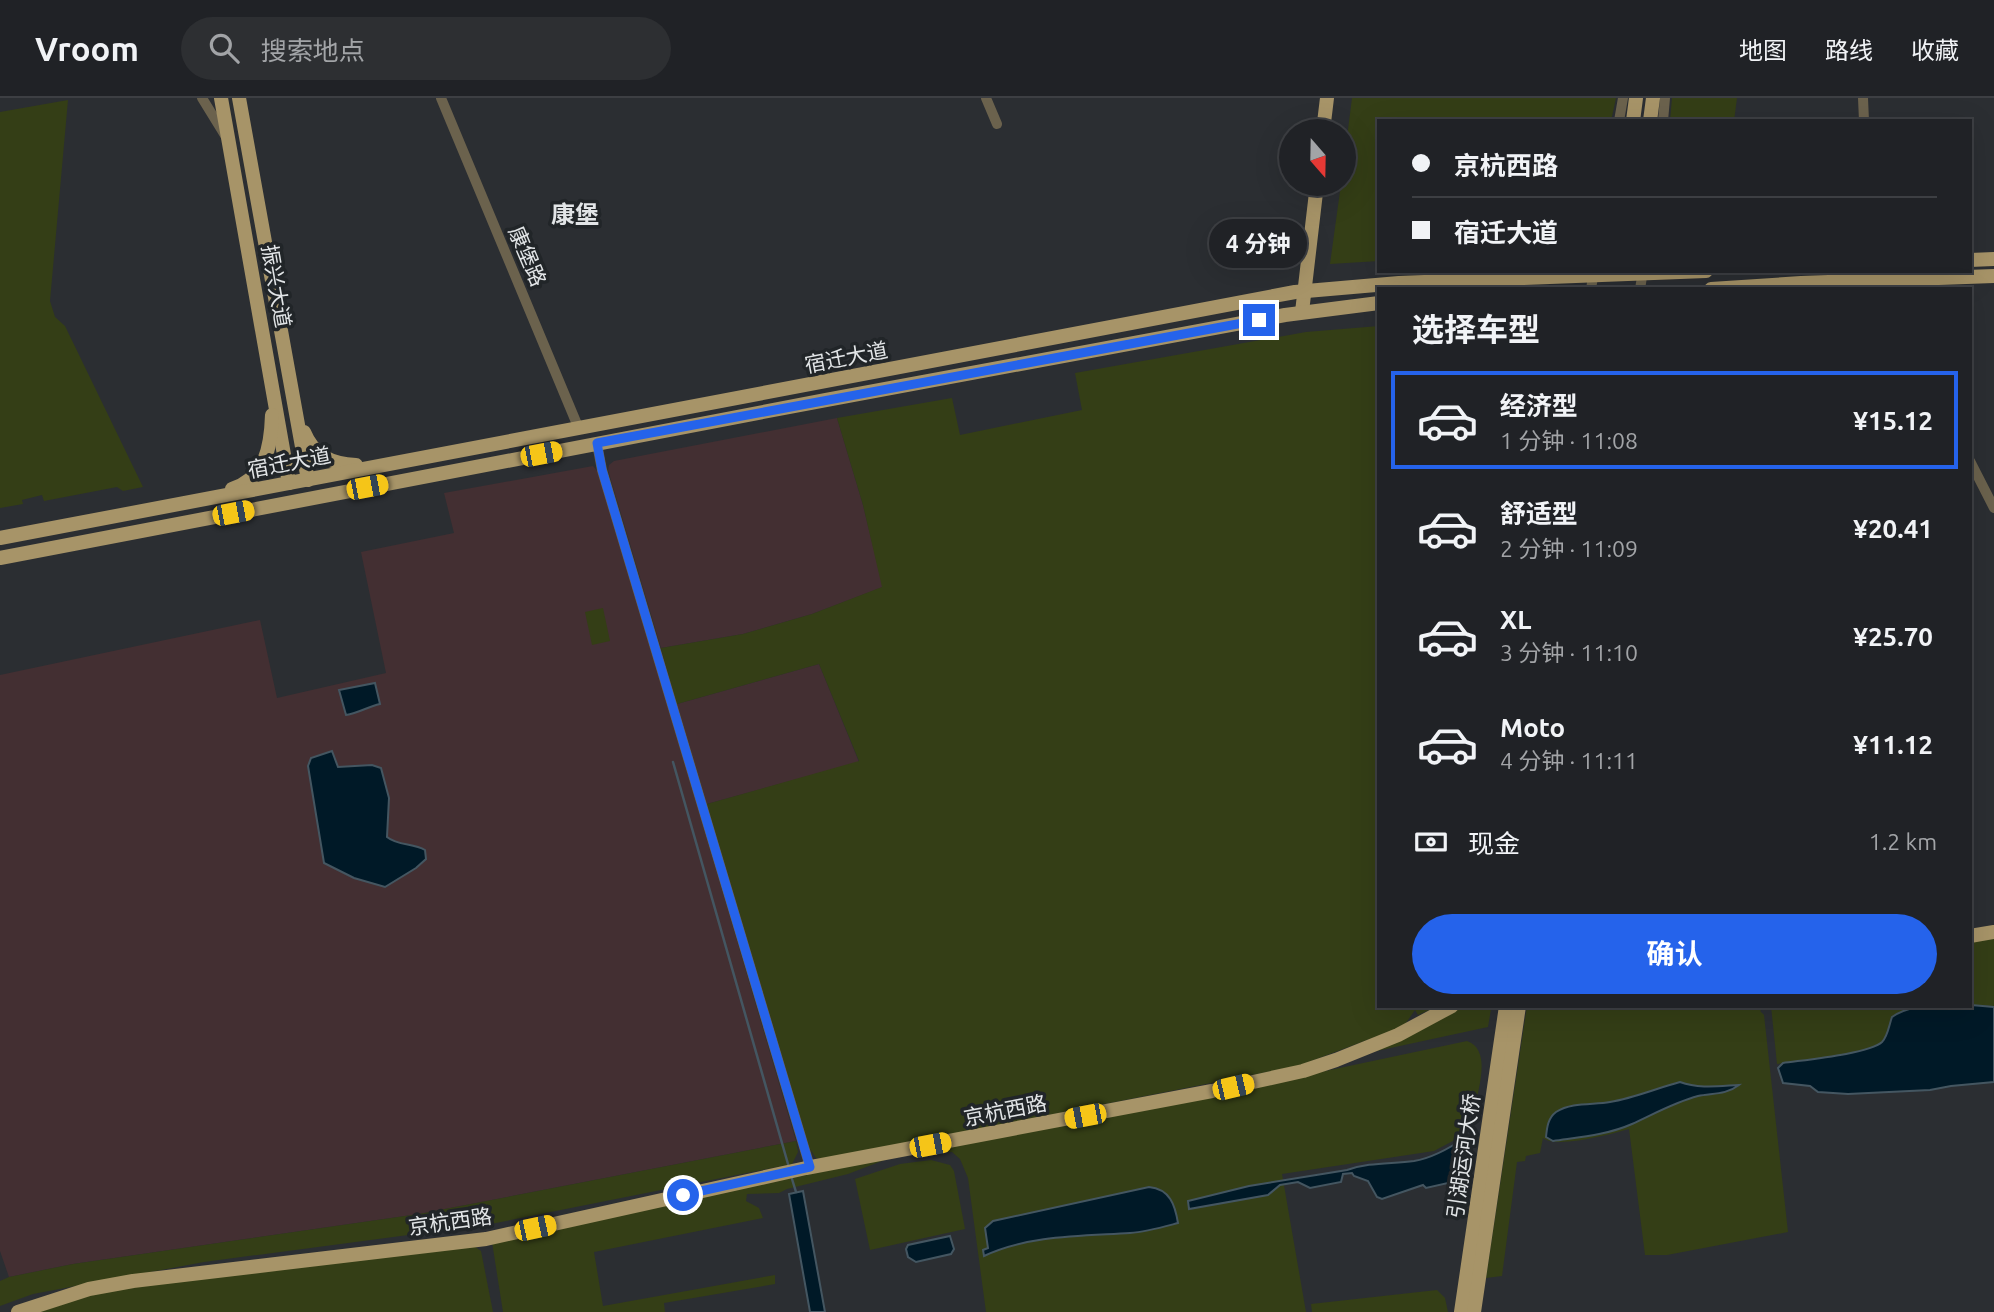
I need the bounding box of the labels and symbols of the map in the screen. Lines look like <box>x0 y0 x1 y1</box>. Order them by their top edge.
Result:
north arrow <box>1279 119 1356 196</box>
district label: 康堡 <box>551 201 599 228</box>
callout: 4 分钟 <box>1210 218 1308 268</box>
street label: 康堡路 <box>505 222 551 290</box>
street label: 振兴大道 <box>258 243 296 329</box>
route end <box>1243 304 1275 336</box>
street label: 宿迁大道 <box>802 337 890 377</box>
car <box>519 440 564 468</box>
street label: 宿迁大道 <box>245 442 333 482</box>
car <box>345 473 390 501</box>
car <box>211 499 256 527</box>
car <box>1211 1072 1256 1102</box>
street label: 京杭西路 <box>961 1090 1049 1130</box>
street label: 引湖运河大桥 <box>1442 1092 1484 1220</box>
car <box>1063 1102 1108 1130</box>
car <box>908 1131 953 1159</box>
route start <box>667 1179 699 1211</box>
street label: 京杭西路 <box>407 1203 493 1239</box>
car <box>513 1213 558 1243</box>

